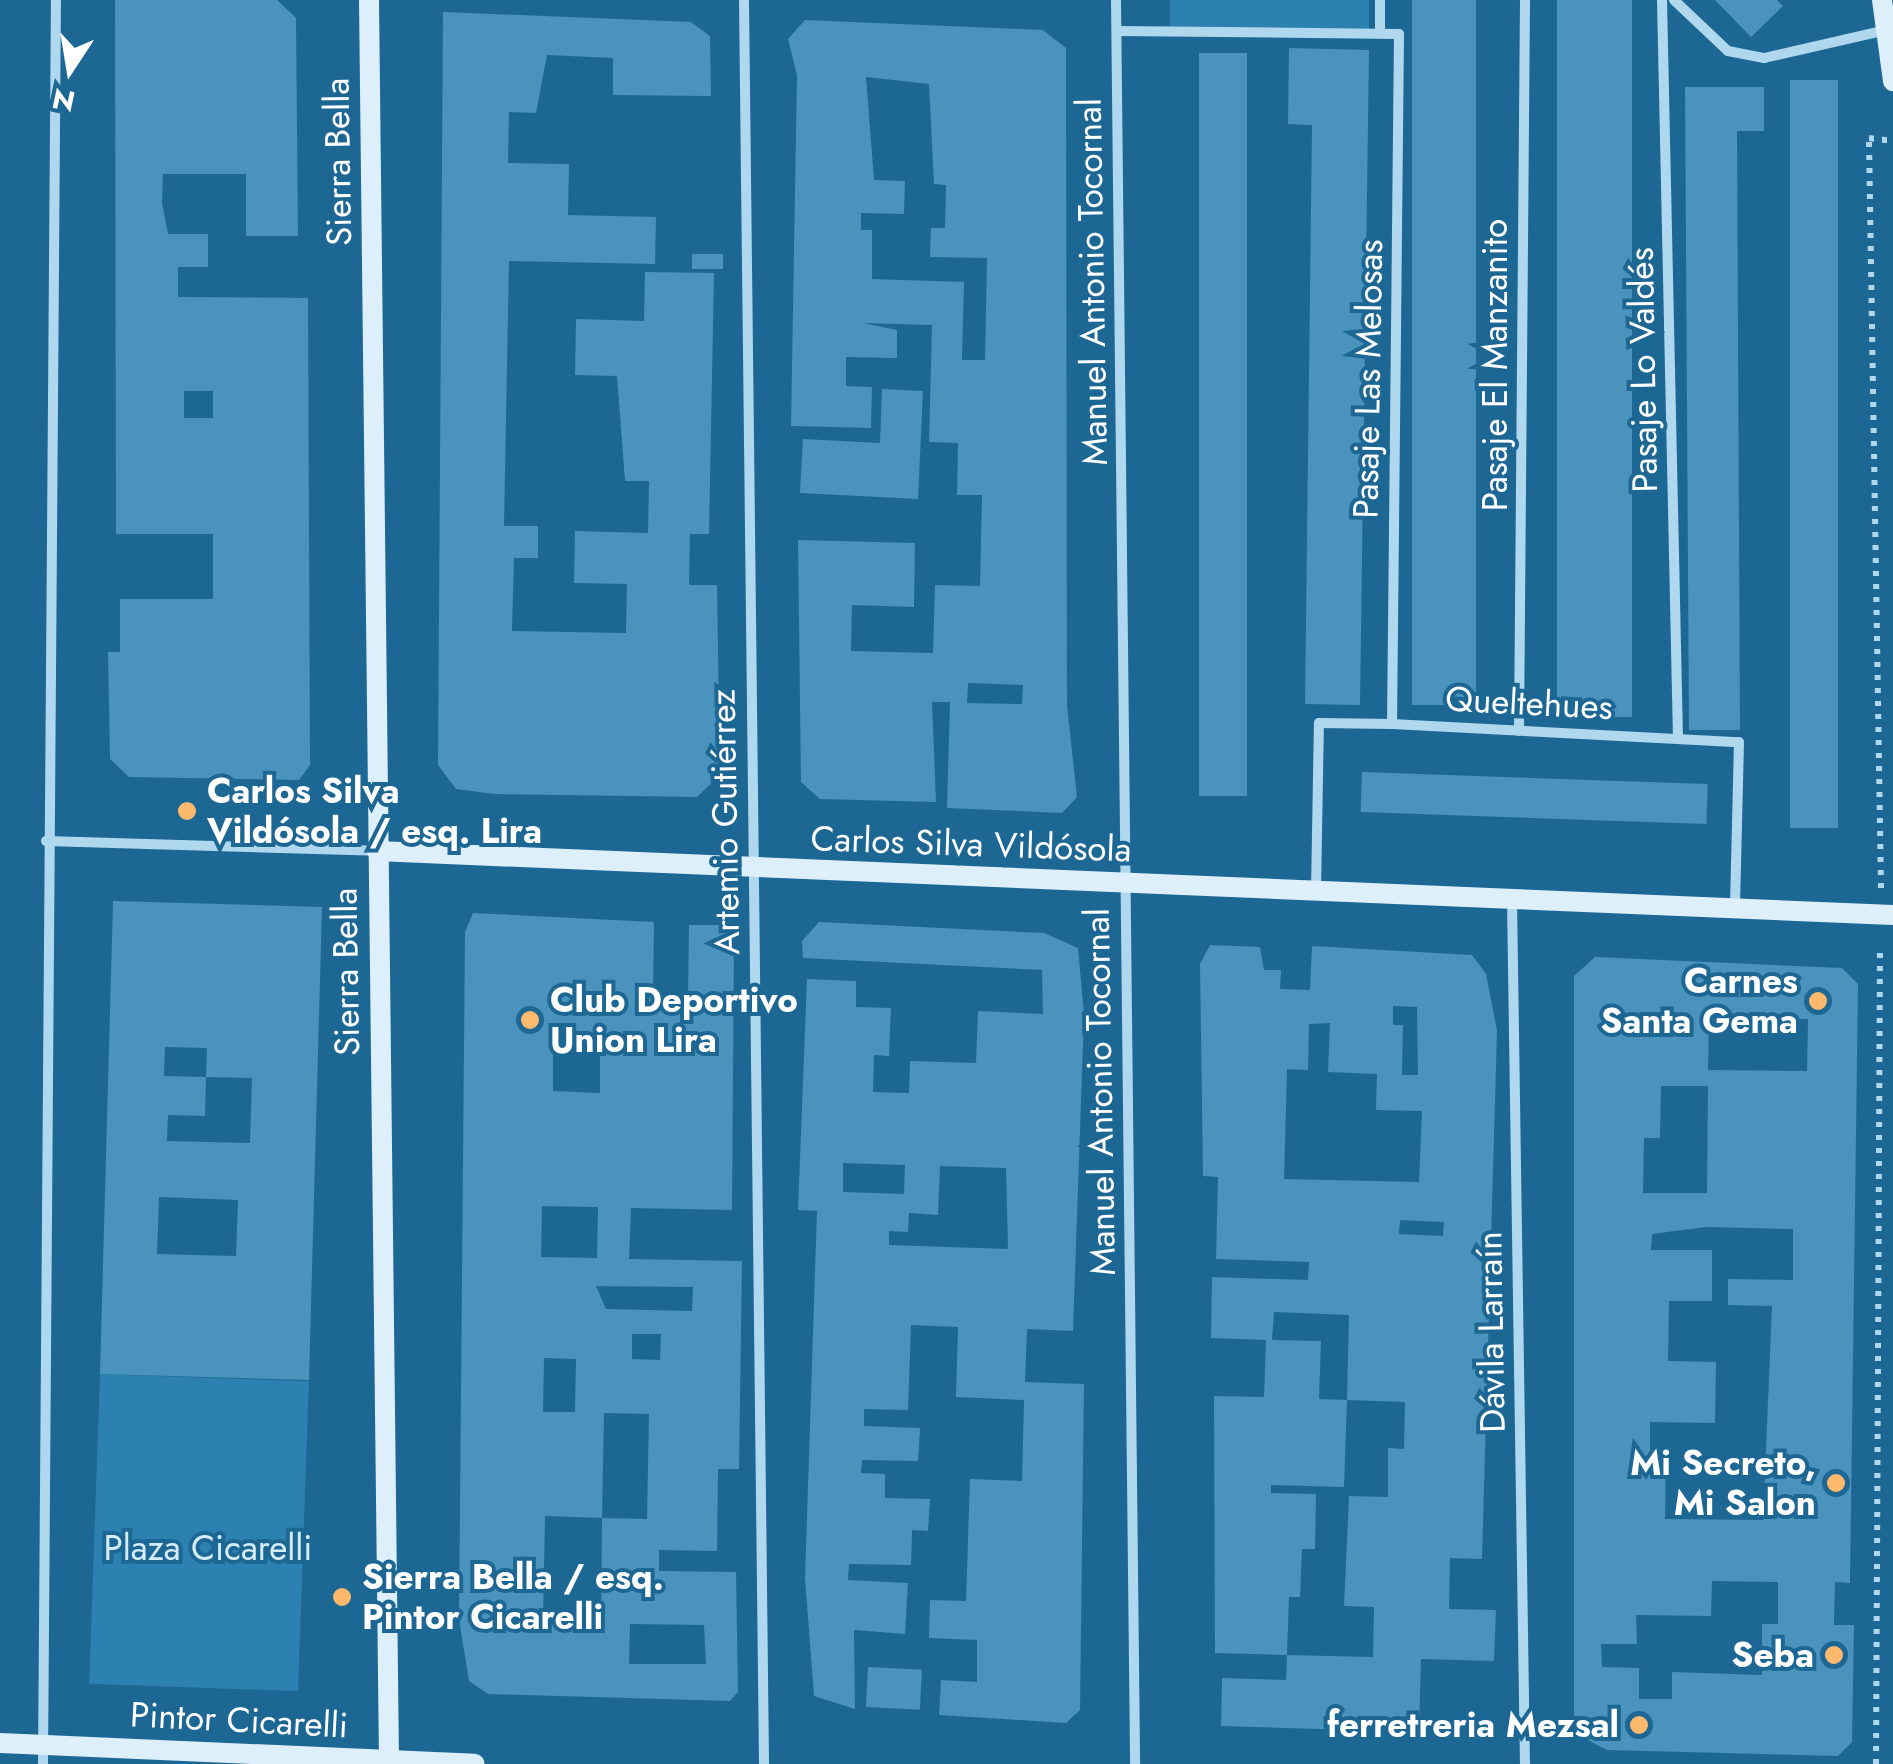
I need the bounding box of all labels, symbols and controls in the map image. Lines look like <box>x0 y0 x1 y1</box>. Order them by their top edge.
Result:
north arrow <box>20 20 120 120</box>
text: N <box>49 77 79 122</box>
street label: Sierra Bella <box>316 78 360 246</box>
street label: Manuel Antonio Tocornal <box>1068 98 1116 466</box>
street label: Pasaje El Manzanito <box>1474 219 1516 511</box>
street label: Pasaje Las Melosas <box>1345 239 1391 519</box>
street label: Pasaje Lo Valdés <box>1620 247 1666 493</box>
street label: Queltehues <box>1444 678 1614 728</box>
street label: Artemio Gutiérrez <box>702 689 748 955</box>
place label: Carlos Silva Vildósola / esq. Lira <box>207 770 542 852</box>
marker: Carlos Silva Vildósola / esq. Lira <box>176 800 198 822</box>
street label: Carlos Silva Vildósola <box>810 817 1132 871</box>
street label: Sierra Bella <box>324 888 368 1056</box>
street label: Manuel Antonio Tocornal <box>1076 908 1124 1276</box>
place label: Carnes Santa Gema <box>1601 960 1798 1042</box>
place label: Club Deportivo Union Lira <box>550 979 798 1061</box>
marker: Carnes Santa Gema <box>1807 990 1829 1012</box>
marker: Club Deportivo Union Lira <box>519 1009 541 1031</box>
street label: Dávila Larraín <box>1468 1231 1514 1433</box>
place label: Mi Secreto, Mi Salon <box>1630 1442 1816 1524</box>
marker: Mi Secreto, Mi Salon <box>1825 1472 1847 1494</box>
park label: Plaza Cicarelli <box>104 1527 312 1569</box>
place label: Sierra Bella / esq. Pintor Cicarelli <box>362 1556 664 1638</box>
marker: Sierra Bella / esq. Pintor Cicarelli <box>331 1586 353 1608</box>
place label: Seba <box>1732 1634 1814 1676</box>
marker: Seba <box>1823 1644 1845 1666</box>
street label: Pintor Cicarelli <box>129 1693 349 1747</box>
place label: ferretreria Mezsal <box>1327 1704 1619 1746</box>
marker: ferretreria Mezsal <box>1628 1714 1650 1736</box>

